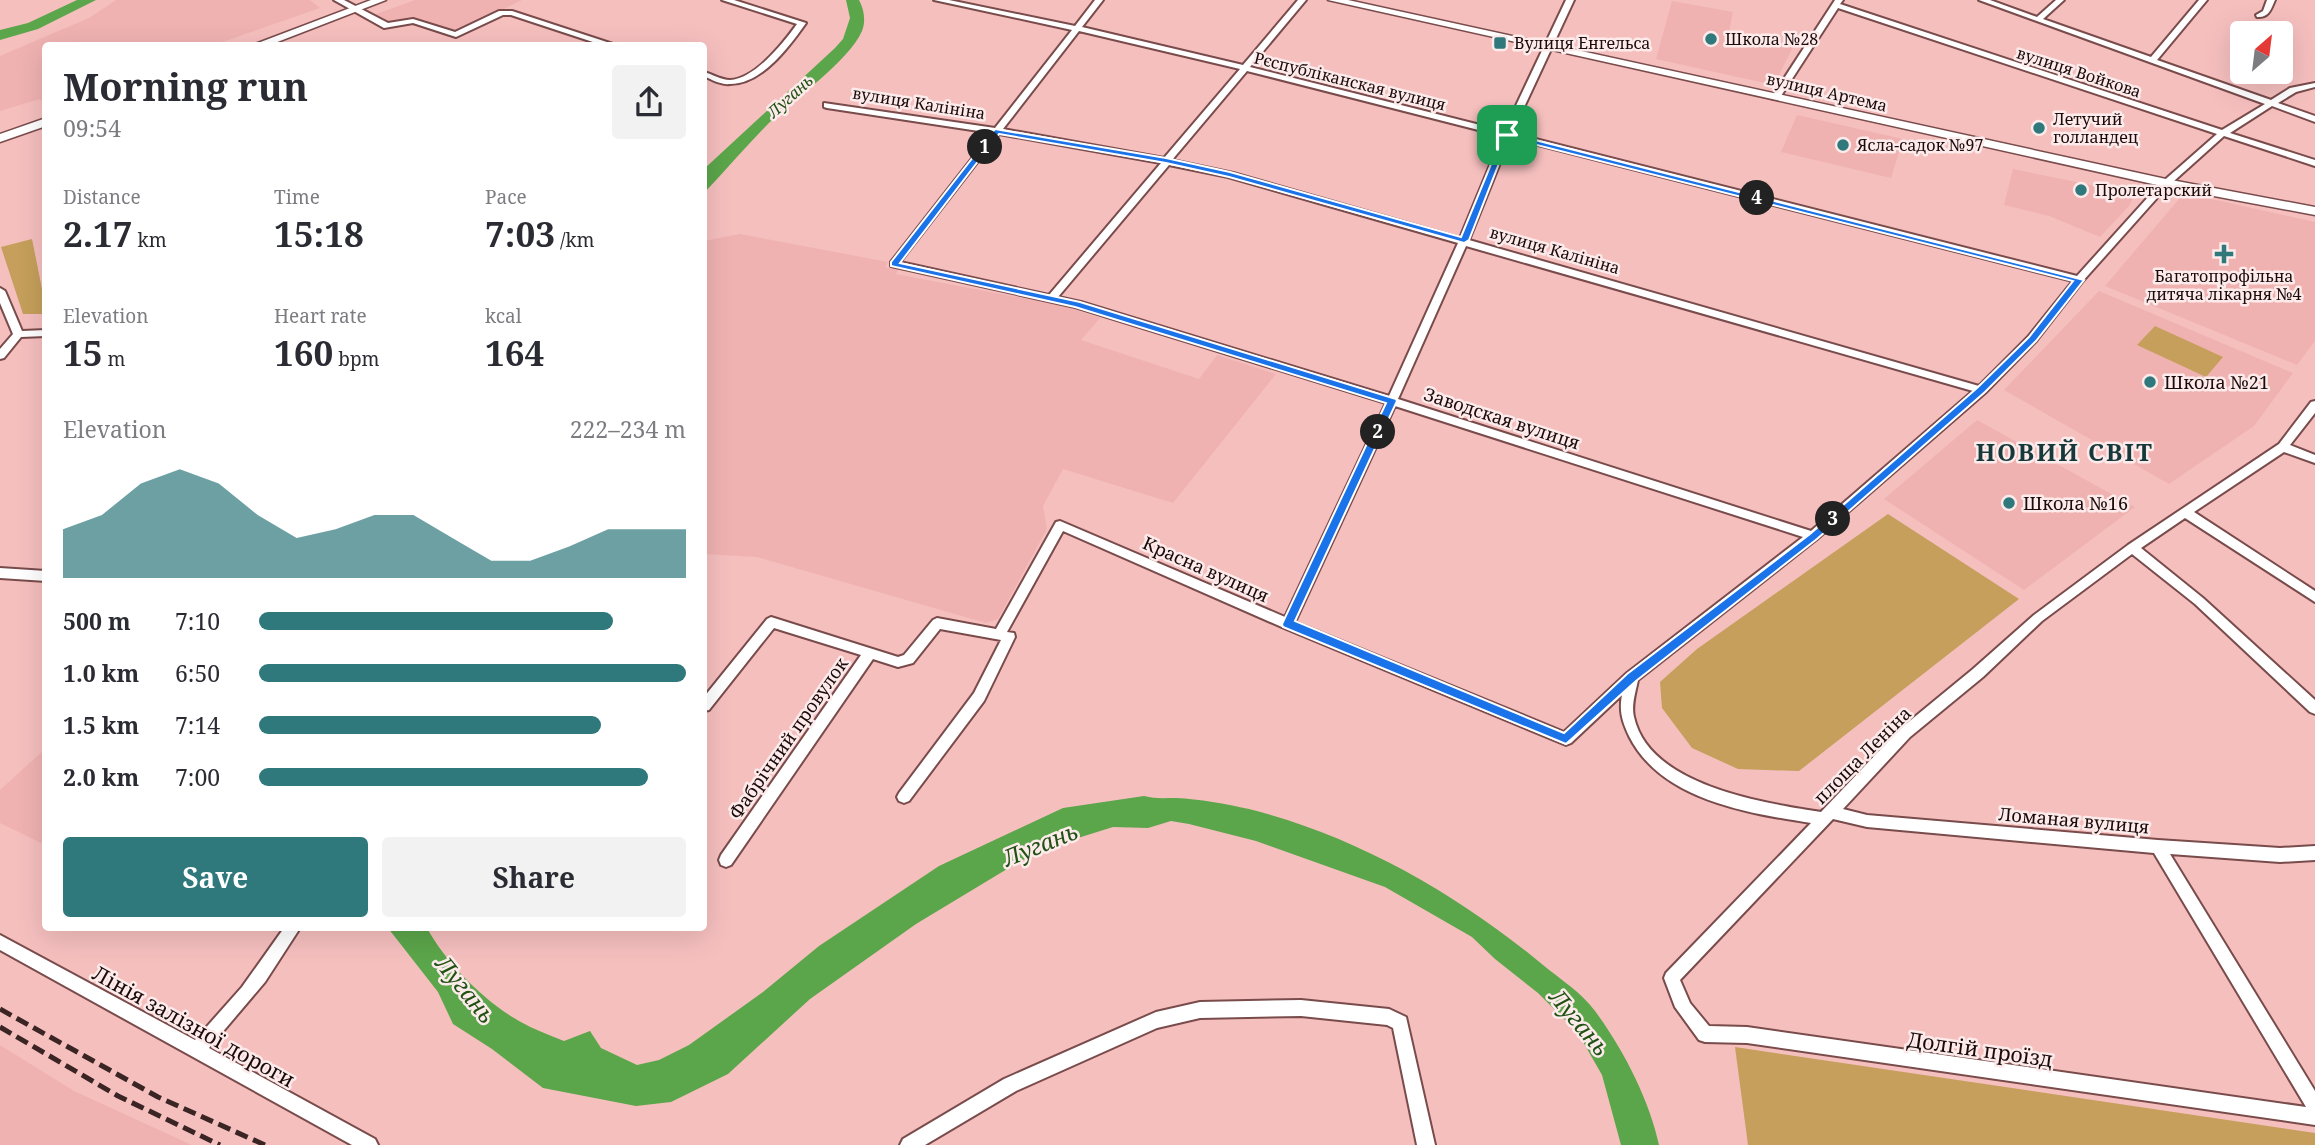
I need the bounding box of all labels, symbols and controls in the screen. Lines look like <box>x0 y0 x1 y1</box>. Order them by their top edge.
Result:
north arrow <box>2230 21 2292 84</box>
map controls <box>2230 21 2293 84</box>
place label: Школа №28 <box>1725 28 1818 50</box>
marker: Школа №28 <box>1703 31 1719 47</box>
place label: Вулиця Енгельса <box>1514 32 1650 54</box>
marker: Вулиця Енгельса <box>1492 35 1508 51</box>
street label: вулиця Войкова <box>2014 42 2144 102</box>
street label: Рєспубліканская вулиця <box>1252 46 1448 116</box>
text: Morning run <box>63 60 308 112</box>
button: share <box>612 65 686 139</box>
street label: вулиця Артема <box>1764 67 1890 117</box>
water label: Лугань <box>762 70 818 123</box>
street label: вулиця Калініна <box>851 82 987 124</box>
pin <box>1477 105 1537 165</box>
place label: Летучий голландец <box>2053 108 2138 148</box>
text: 09:54 <box>63 112 121 144</box>
icon: arrive <box>1488 116 1526 154</box>
marker: Летучий голландец <box>2031 120 2047 136</box>
pin: 1 <box>968 130 1002 164</box>
text: 1 <box>979 133 990 159</box>
place label: Ясла-садок №97 <box>1856 134 1983 156</box>
marker: Ясла-садок №97 <box>1835 137 1851 153</box>
place label: Пролетарский <box>2095 179 2212 201</box>
pin: 4 <box>1740 180 1774 216</box>
marker: Пролетарский <box>2073 182 2089 198</box>
text: Distance <box>63 184 141 210</box>
text: Time <box>274 184 320 210</box>
text: Pace <box>485 184 527 210</box>
text: 4 <box>1751 184 1762 210</box>
text: 2.17 <box>63 210 133 257</box>
text: 15:18 <box>274 210 364 257</box>
text: 7:03 <box>485 210 555 257</box>
street label: вулиця Калініна <box>1487 221 1623 279</box>
text: km <box>133 227 167 253</box>
text: /km <box>555 227 594 253</box>
marker: Багатопрофільна дитяча лікарня №4 <box>2214 244 2234 264</box>
place label: Багатопрофільна дитяча лікарня №4 <box>2146 265 2302 305</box>
text: Elevation <box>63 303 149 329</box>
text: Heart rate <box>274 303 367 329</box>
text: kcal <box>485 303 522 329</box>
text: 15 <box>63 329 103 376</box>
text: 160 <box>274 329 333 376</box>
text: 164 <box>485 329 544 376</box>
text: m <box>103 346 125 372</box>
text: bpm <box>333 346 380 372</box>
place label: Школа №21 <box>2164 370 2269 394</box>
marker: Школа №21 <box>2142 374 2158 390</box>
street label: Заводская вулиця <box>1421 381 1583 455</box>
text: Elevation <box>63 413 167 445</box>
text: 222–234 m <box>570 413 686 445</box>
pin: 2 <box>1360 414 1396 450</box>
text: 2 <box>1372 418 1383 444</box>
district label: НОВИЙ СВІТ <box>1976 435 2154 468</box>
place label: Школа №16 <box>2023 491 2128 515</box>
marker: Школа №16 <box>2001 495 2017 511</box>
pin: 3 <box>1815 502 1850 536</box>
text: 3 <box>1827 505 1838 531</box>
street label: Красна вулиця <box>1139 530 1273 608</box>
text: 500 m <box>63 605 131 637</box>
text: 7:10 <box>175 605 220 637</box>
street label: Фабрічний провулок <box>723 652 853 824</box>
text: 1.0 km <box>63 657 139 689</box>
text: 6:50 <box>175 657 220 689</box>
street label: площа Леніна <box>1808 701 1916 809</box>
text: 1.5 km <box>63 709 139 741</box>
text: 7:14 <box>175 709 220 741</box>
text: 2.0 km <box>63 761 139 793</box>
text: 7:00 <box>175 761 220 793</box>
street label: Ломаная вулиця <box>1997 801 2151 839</box>
water label: Лугань <box>997 814 1082 874</box>
button: Save <box>63 837 368 917</box>
button: Share <box>382 837 686 917</box>
water label: Лугань <box>428 948 503 1030</box>
street label: Лінія залізної дороги <box>88 959 300 1093</box>
water label: Лугань <box>1542 981 1617 1062</box>
street label: Долгій проїзд <box>1905 1025 2055 1073</box>

